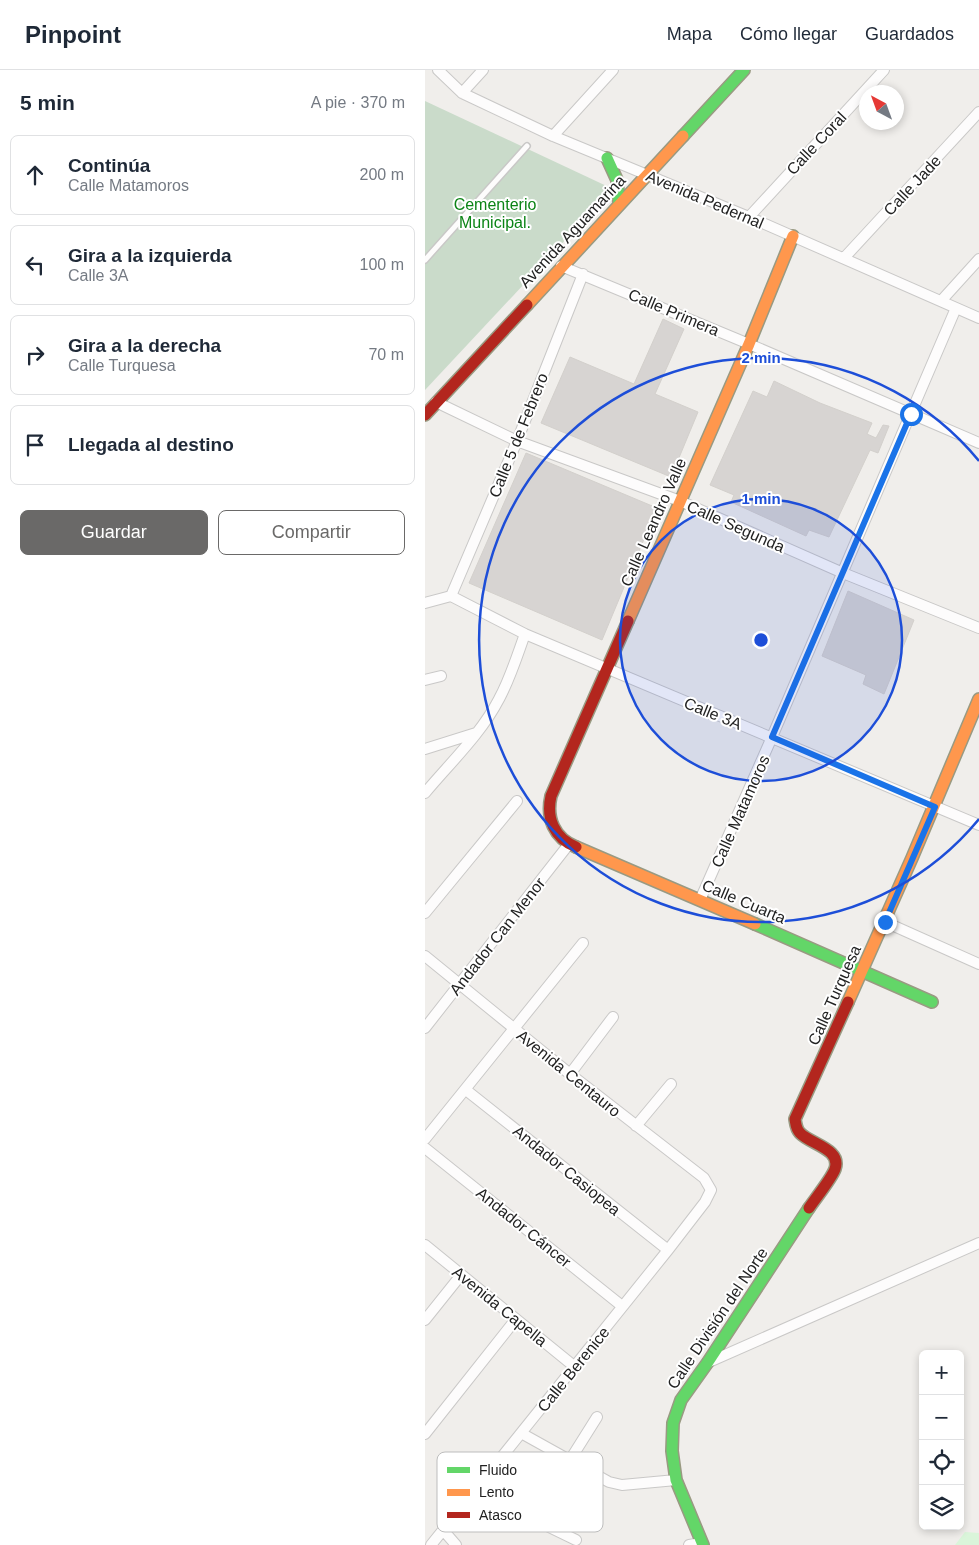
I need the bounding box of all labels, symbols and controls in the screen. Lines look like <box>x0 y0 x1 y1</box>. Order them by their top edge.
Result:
text: Pinpoint <box>25 21 121 48</box>
text: Mapa <box>667 24 712 44</box>
text: Cómo llegar <box>740 24 837 44</box>
text: Guardados <box>865 24 954 44</box>
north arrow <box>859 85 904 130</box>
text: 5 min <box>20 91 75 114</box>
text: A pie · 370 m <box>311 94 405 111</box>
street label: Calle Coral <box>783 109 850 178</box>
street label: Calle Jade <box>880 152 944 219</box>
text: Continúa <box>68 155 150 176</box>
icon: ahead <box>21 161 49 189</box>
text: 200 m <box>360 166 404 183</box>
street label: Avenida Pedernal <box>643 167 766 232</box>
street label: Avenida Aguamarina <box>516 172 629 291</box>
text: Calle Matamoros <box>68 177 189 194</box>
park label: Cementerio Municipal. <box>454 196 536 231</box>
text: Gira a la izquierda <box>68 245 232 266</box>
icon: left <box>21 251 49 279</box>
text: 100 m <box>360 256 404 273</box>
text: Calle 3A <box>68 267 128 284</box>
street label: Calle Primera <box>626 286 722 339</box>
text: Gira a la derecha <box>68 335 221 356</box>
icon: right <box>21 341 49 369</box>
text: 70 m <box>368 346 404 363</box>
text: 2 min <box>741 349 781 366</box>
text: Calle Turquesa <box>68 357 176 374</box>
street label: Calle 5 de Febrero <box>486 370 551 500</box>
route start <box>900 403 923 426</box>
icon: arrive <box>21 431 49 459</box>
text: Llegada al destino <box>68 434 234 455</box>
street label: Calle Leandro Valle <box>618 455 689 589</box>
text: 1 min <box>741 490 781 507</box>
street label: Calle Segunda <box>684 497 787 556</box>
button: Guardar <box>20 510 208 555</box>
button: Compartir <box>218 510 405 555</box>
centre of rings <box>752 631 770 649</box>
street label: Calle 3A <box>682 694 744 733</box>
street label: Calle Matamoros <box>708 753 773 870</box>
street label: Andador Can Menor <box>446 874 549 998</box>
street label: Calle Cuarta <box>700 876 788 927</box>
route end <box>874 911 897 934</box>
street label: Calle Turquesa <box>805 943 864 1048</box>
street label: Avenida Centauro <box>514 1027 624 1120</box>
street label: Andador Casiopea <box>510 1122 624 1219</box>
street label: Andador Cáncer <box>473 1184 575 1271</box>
street label: Calle División del Norte <box>664 1245 771 1392</box>
street label: Avenida Capella <box>449 1263 550 1350</box>
street label: Calle Berenice <box>534 1323 613 1415</box>
map controls <box>919 1350 964 1530</box>
button: + <box>919 1350 964 1395</box>
button: − <box>919 1395 964 1440</box>
button: locate <box>919 1440 964 1485</box>
legend <box>437 1452 603 1532</box>
text: Fluido <box>479 1462 517 1478</box>
text: Lento <box>479 1484 514 1500</box>
button: layers <box>919 1485 964 1530</box>
text: Atasco <box>479 1507 522 1523</box>

